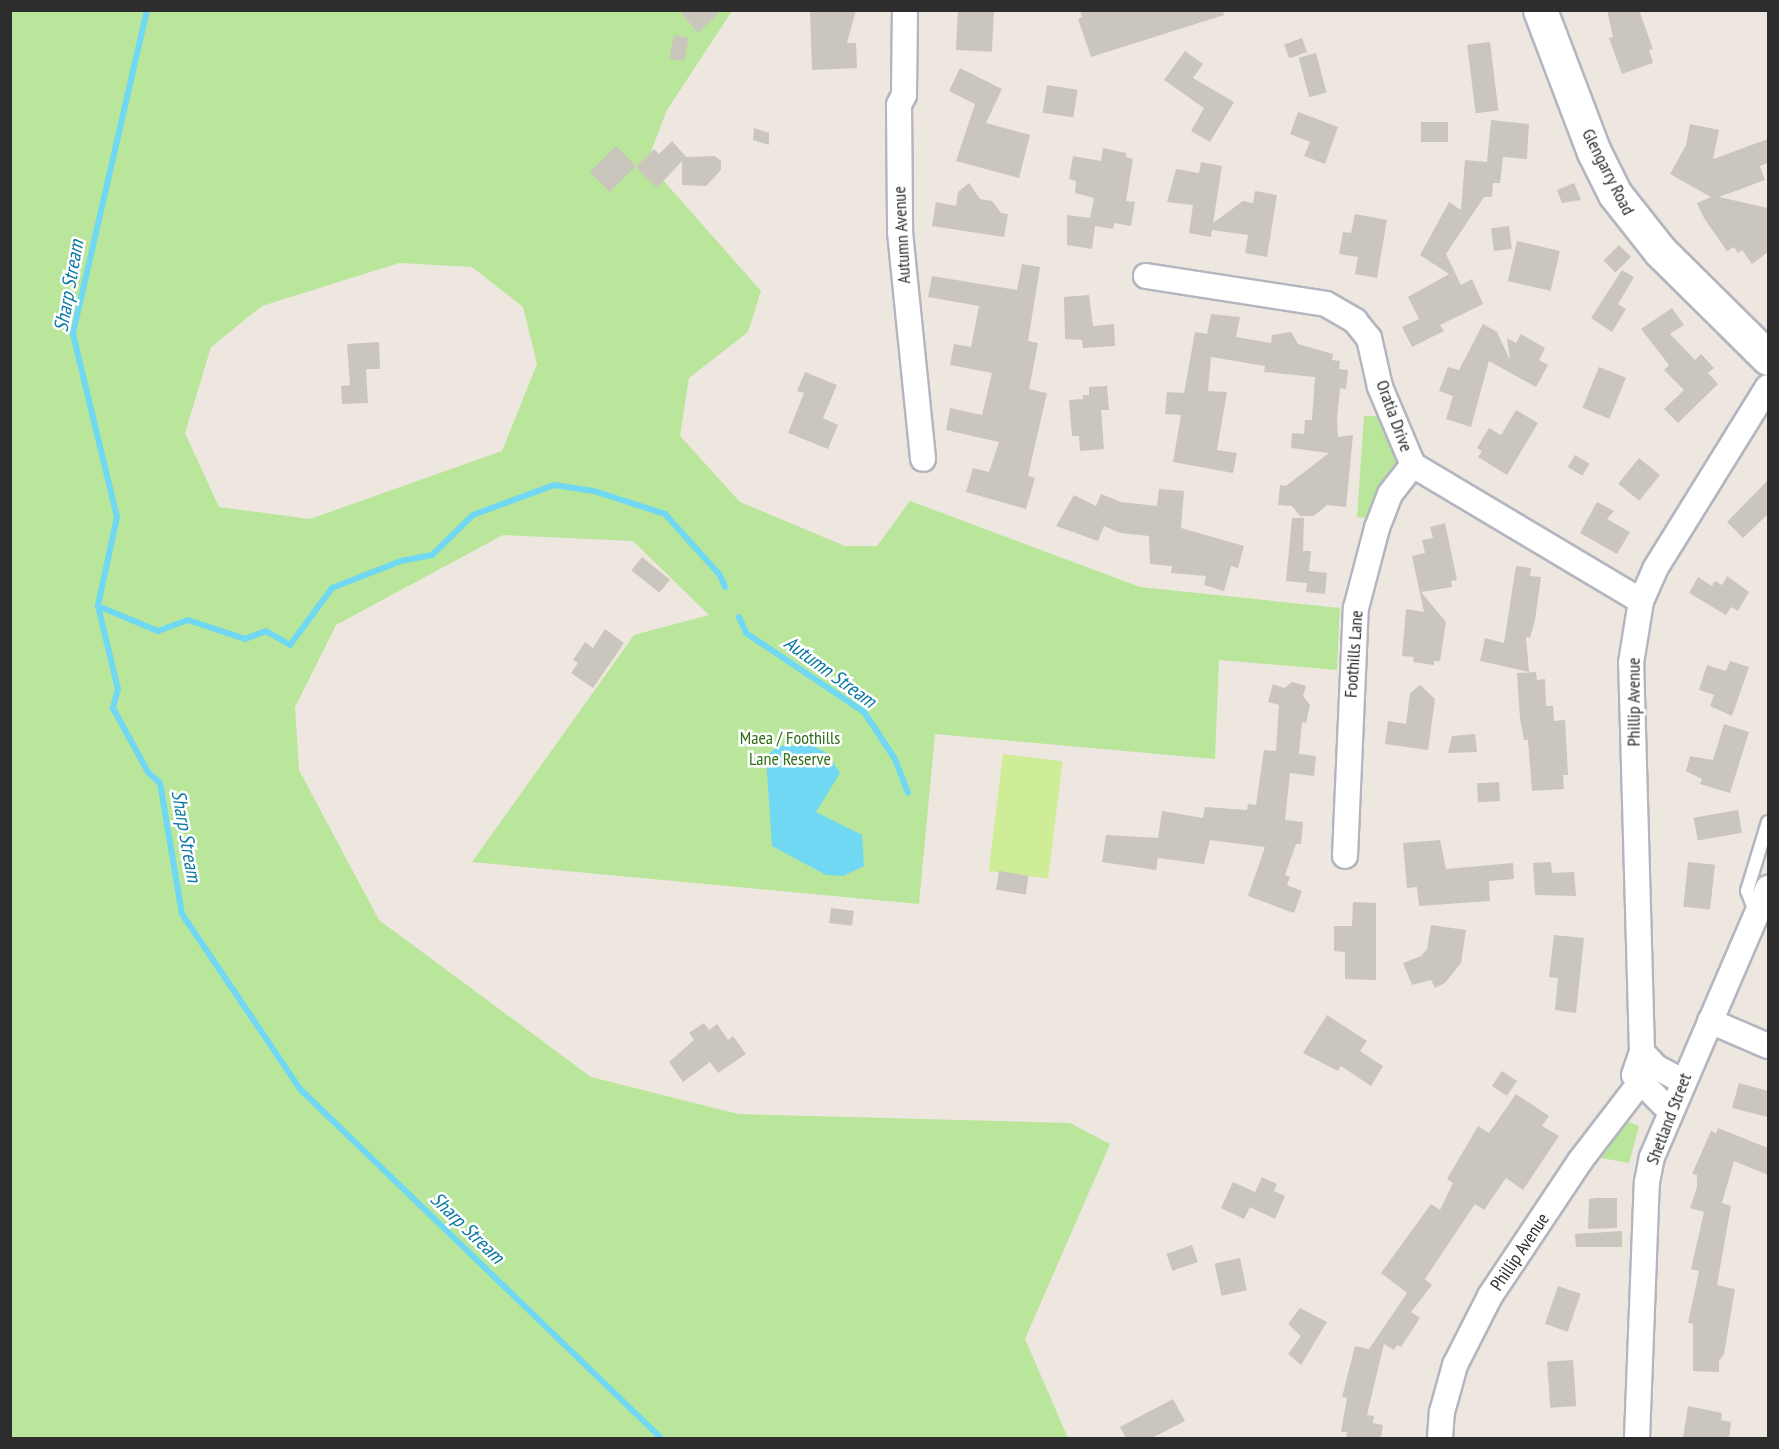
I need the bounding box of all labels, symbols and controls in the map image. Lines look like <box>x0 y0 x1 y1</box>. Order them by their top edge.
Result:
street label: Glengarry Road <box>1577 125 1639 219</box>
street label: Autumn Avenue <box>889 185 915 285</box>
water label: Sharp Stream <box>49 238 89 334</box>
street label: Oratia Drive <box>1371 377 1417 455</box>
street label: Foothills Lane <box>1340 609 1368 699</box>
water label: Autumn Stream <box>780 631 880 713</box>
street label: Phillip Avenue <box>1623 657 1645 747</box>
park label: Maea / Foothills Lane Reserve <box>740 728 840 771</box>
water label: Sharp Stream <box>166 788 206 884</box>
street label: Shetland Street <box>1642 1070 1696 1168</box>
water label: Sharp Stream <box>425 1187 509 1269</box>
street label: Phillip Avenue <box>1486 1209 1554 1295</box>

